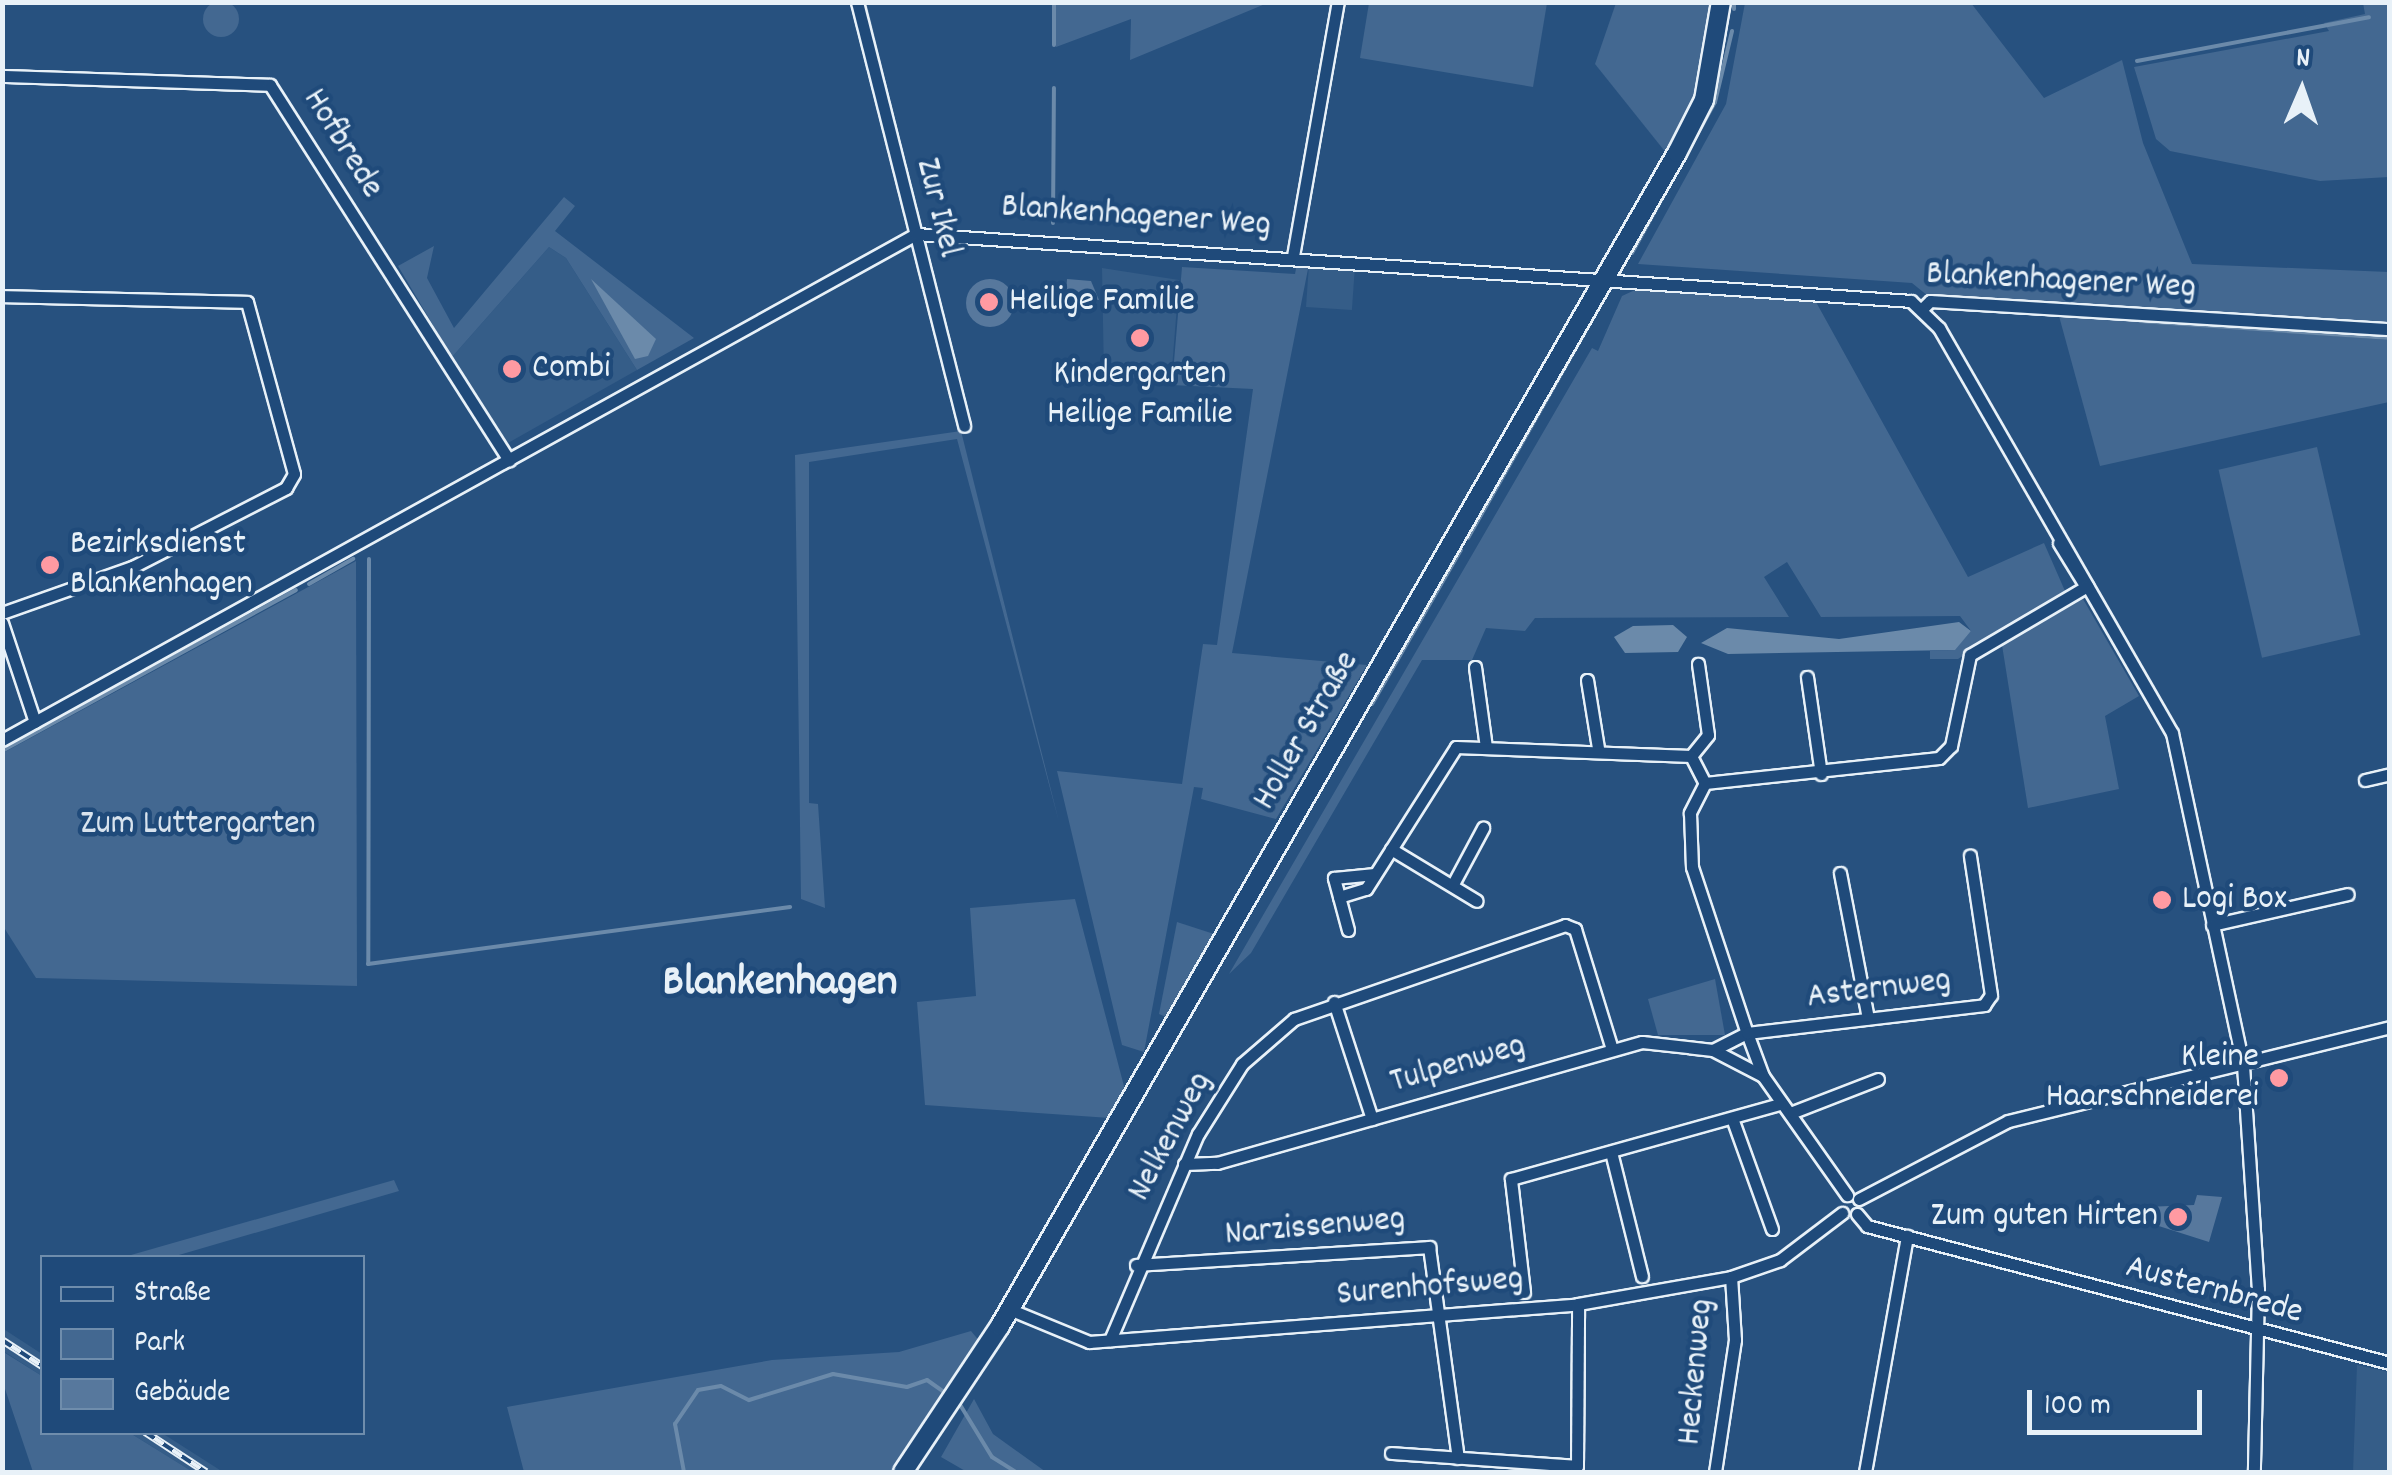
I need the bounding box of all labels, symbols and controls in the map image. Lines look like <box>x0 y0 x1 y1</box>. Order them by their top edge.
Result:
north arrow <box>2252 40 2352 140</box>
text: N <box>2295 40 2311 80</box>
street label: Hofbrede <box>292 81 392 207</box>
street label: Zur Ikel <box>904 154 970 262</box>
street label: Blankenhagener Weg <box>1000 187 1272 247</box>
street label: Blankenhagener Weg <box>1925 254 2197 310</box>
place label: Heilige Familie <box>1009 281 1195 323</box>
marker: Heilige Familie <box>978 291 1000 313</box>
marker: Kindergarten Heilige Familie <box>1129 327 1151 349</box>
place label: Combi <box>532 348 610 390</box>
place label: Kindergarten Heilige Familie <box>1047 354 1233 436</box>
marker: Combi <box>501 358 523 380</box>
place label: Bezirksdienst Blankenhagen <box>70 524 253 606</box>
marker: Bezirksdienst Blankenhagen <box>39 554 61 576</box>
street label: Holler Straße <box>1245 644 1369 818</box>
park label: Zum Luttergarten <box>80 804 316 846</box>
place label: Logi Box <box>2182 879 2287 921</box>
marker: Logi Box <box>2151 889 2173 911</box>
district label: Blankenhagen <box>663 958 897 1012</box>
street label: Asternweg <box>1805 960 1953 1020</box>
street label: Tulpenweg <box>1386 1026 1530 1104</box>
place label: Kleine Haarschneiderei <box>2046 1037 2259 1119</box>
street label: Nelkenweg <box>1120 1065 1222 1209</box>
marker: Kleine Haarschneiderei <box>2268 1067 2290 1089</box>
place label: Zum guten Hirten <box>1931 1196 2158 1238</box>
street label: Narzissenweg <box>1223 1199 1407 1257</box>
marker: Zum guten Hirten <box>2167 1206 2189 1228</box>
street label: Austernbrede <box>2121 1247 2307 1335</box>
legend <box>40 1255 365 1435</box>
street label: Surenhofsweg <box>1335 1259 1525 1317</box>
text: Straße <box>134 1273 211 1316</box>
street label: Heckenweg <box>1670 1297 1724 1447</box>
text: Park <box>134 1323 185 1366</box>
scale bar <box>2032 1370 2207 1432</box>
text: Gebäude <box>134 1373 231 1416</box>
text: 100 m <box>2044 1386 2111 1429</box>

